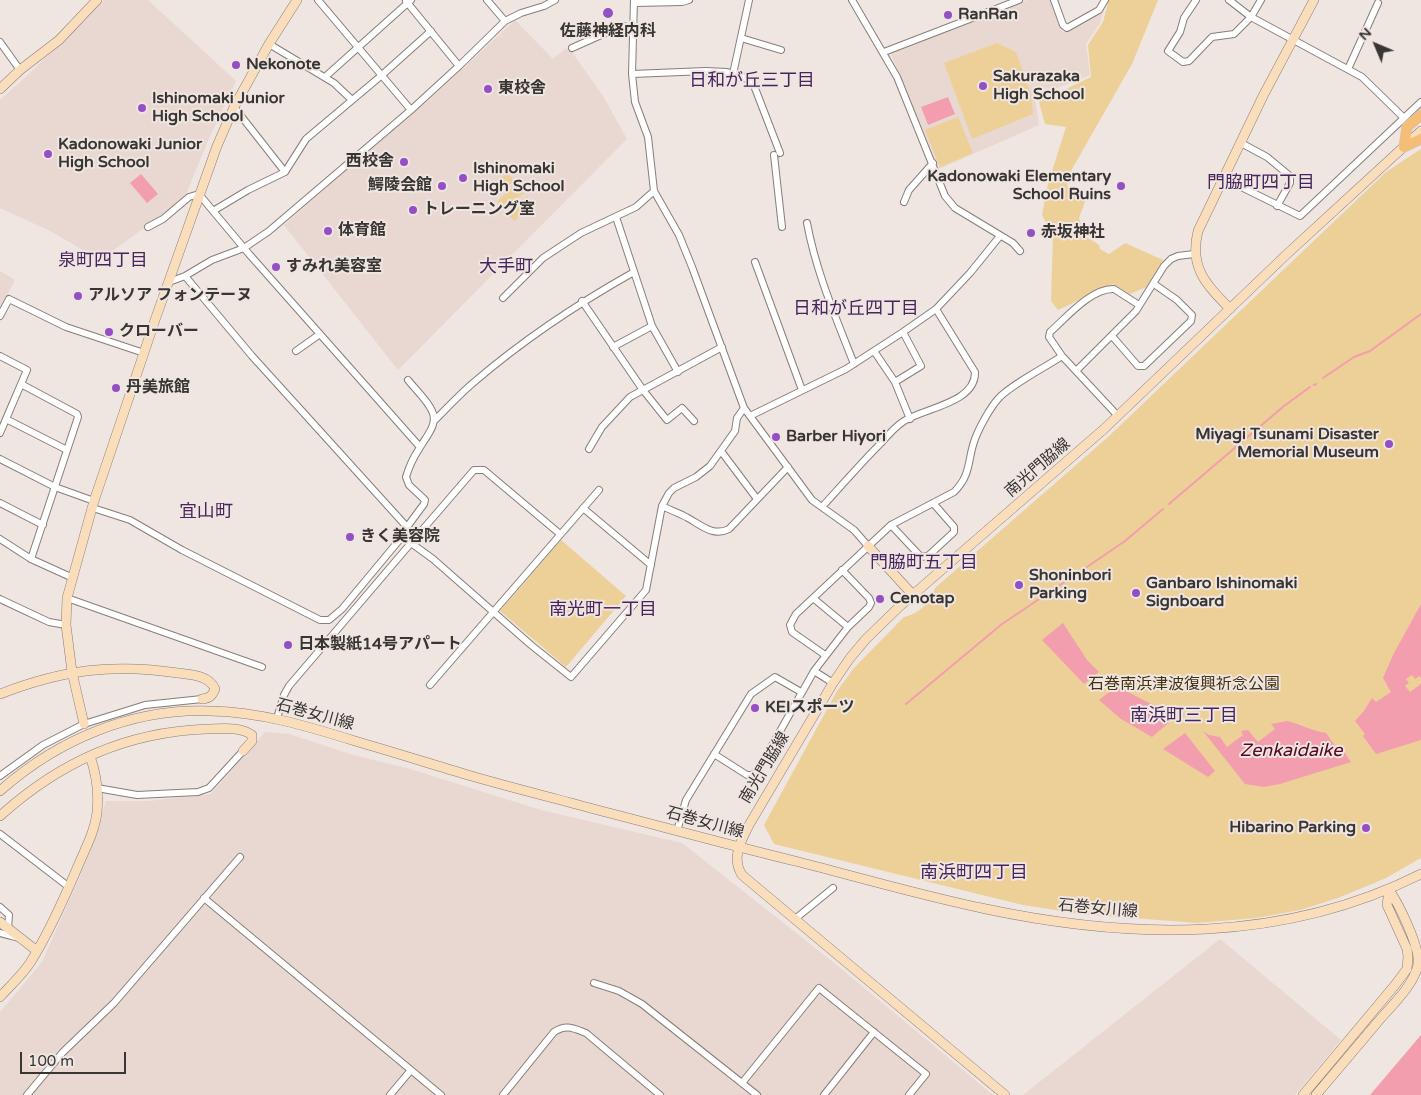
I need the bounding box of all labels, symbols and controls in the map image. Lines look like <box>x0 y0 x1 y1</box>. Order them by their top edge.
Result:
place label: RanRan <box>958 5 1018 25</box>
marker: 佐藤神経内科 <box>601 6 615 20</box>
marker: RanRan <box>942 9 954 21</box>
north arrow <box>1351 20 1401 70</box>
place label: 佐藤神経内科 <box>560 22 656 42</box>
text: N <box>1355 24 1375 44</box>
place label: Nekonote <box>246 55 320 75</box>
marker: Nekonote <box>230 59 242 71</box>
place label: Sakurazaka High School <box>993 67 1084 105</box>
district label: 日和が丘三丁目 <box>689 70 815 92</box>
place label: 東校舎 <box>498 79 546 99</box>
marker: Sakurazaka High School <box>977 80 989 92</box>
marker: 東校舎 <box>482 83 494 95</box>
place label: Ishinomaki Junior High School <box>152 89 285 127</box>
marker: Ishinomaki Junior High School <box>136 102 148 114</box>
place label: Kadonowaki Junior High School <box>58 135 202 173</box>
marker: Kadonowaki Junior High School <box>42 148 54 160</box>
place label: 西校舎 <box>346 152 394 172</box>
marker: 西校舎 <box>398 156 410 168</box>
place label: Ishinomaki High School <box>473 159 564 197</box>
place label: Kadonowaki Elementary School Ruins <box>927 167 1111 205</box>
marker: Ishinomaki High School <box>457 172 469 184</box>
district label: 門脇町四丁目 <box>1207 172 1315 194</box>
place label: 鰐陵会館 <box>368 176 432 196</box>
marker: 鰐陵会館 <box>436 180 448 192</box>
marker: Kadonowaki Elementary School Ruins <box>1115 180 1127 192</box>
place label: トレーニング室 <box>423 200 535 220</box>
marker: トレーニング室 <box>407 204 419 216</box>
place label: 体育館 <box>338 221 386 241</box>
place label: 赤坂神社 <box>1041 223 1105 243</box>
marker: 体育館 <box>322 225 334 237</box>
marker: 赤坂神社 <box>1025 227 1037 239</box>
district label: 泉町四丁目 <box>58 250 148 272</box>
district label: 大手町 <box>479 256 533 278</box>
place label: すみれ美容室 <box>286 257 382 277</box>
marker: すみれ美容室 <box>270 261 282 273</box>
place label: アルソア フォンテーヌ <box>88 286 252 306</box>
marker: アルソア フォンテーヌ <box>72 290 84 302</box>
district label: 日和が丘四丁目 <box>793 298 919 320</box>
place label: クローバー <box>119 322 199 342</box>
marker: クローバー <box>103 326 115 338</box>
place label: 丹美旅館 <box>126 378 190 398</box>
marker: 丹美旅館 <box>110 382 122 394</box>
place label: Miyagi Tsunami Disaster Memorial Museum <box>1195 425 1379 463</box>
place label: Barber Hiyori <box>786 427 886 447</box>
marker: Barber Hiyori <box>770 431 782 443</box>
street label: 南光門脇線 <box>1002 435 1074 501</box>
marker: Miyagi Tsunami Disaster Memorial Museum <box>1383 438 1395 450</box>
district label: 宜山町 <box>179 501 233 523</box>
place label: きく美容院 <box>360 527 440 547</box>
marker: きく美容院 <box>344 531 356 543</box>
district label: 門脇町五丁目 <box>870 552 978 574</box>
place label: Shoninbori Parking <box>1029 566 1112 604</box>
place label: Ganbaro Ishinomaki Signboard <box>1146 574 1297 612</box>
marker: Shoninbori Parking <box>1013 579 1025 591</box>
marker: Ganbaro Ishinomaki Signboard <box>1130 587 1142 599</box>
place label: Cenotap <box>890 589 955 609</box>
marker: Cenotap <box>874 593 886 605</box>
district label: 南光町一丁目 <box>549 599 657 621</box>
place label: 日本製紙14号アパート <box>298 635 462 655</box>
marker: 日本製紙14号アパート <box>282 639 294 651</box>
park label: 石巻南浜津波復興祈念公園 <box>1088 675 1280 695</box>
street label: 石巻女川線 <box>274 695 356 735</box>
place label: KEIスポーツ <box>765 698 854 718</box>
marker: KEIスポーツ <box>749 702 761 714</box>
district label: 南浜町三丁目 <box>1130 705 1238 727</box>
street label: 南光門脇線 <box>736 729 794 807</box>
water label: Zenkaidaike <box>1240 740 1342 762</box>
street label: 石巻女川線 <box>664 803 746 843</box>
place label: Hibarino Parking <box>1229 818 1356 838</box>
marker: Hibarino Parking <box>1360 822 1372 834</box>
district label: 南浜町四丁目 <box>920 862 1028 884</box>
street label: 石巻女川線 <box>1057 896 1139 922</box>
scale bar <box>22 1042 129 1074</box>
text: 100 m <box>28 1052 74 1070</box>

